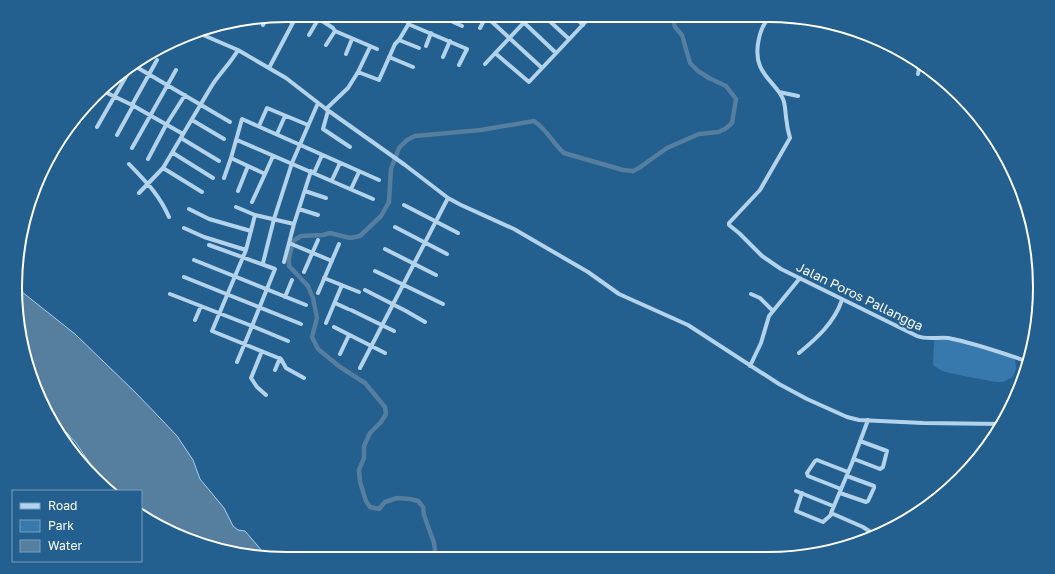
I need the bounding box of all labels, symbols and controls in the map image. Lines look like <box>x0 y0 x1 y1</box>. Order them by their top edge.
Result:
street label: Jalan Poros Pallangga <box>794 258 926 334</box>
legend <box>12 490 142 562</box>
text: Road <box>48 498 77 513</box>
text: Park <box>48 518 74 533</box>
text: Water <box>48 538 82 553</box>

